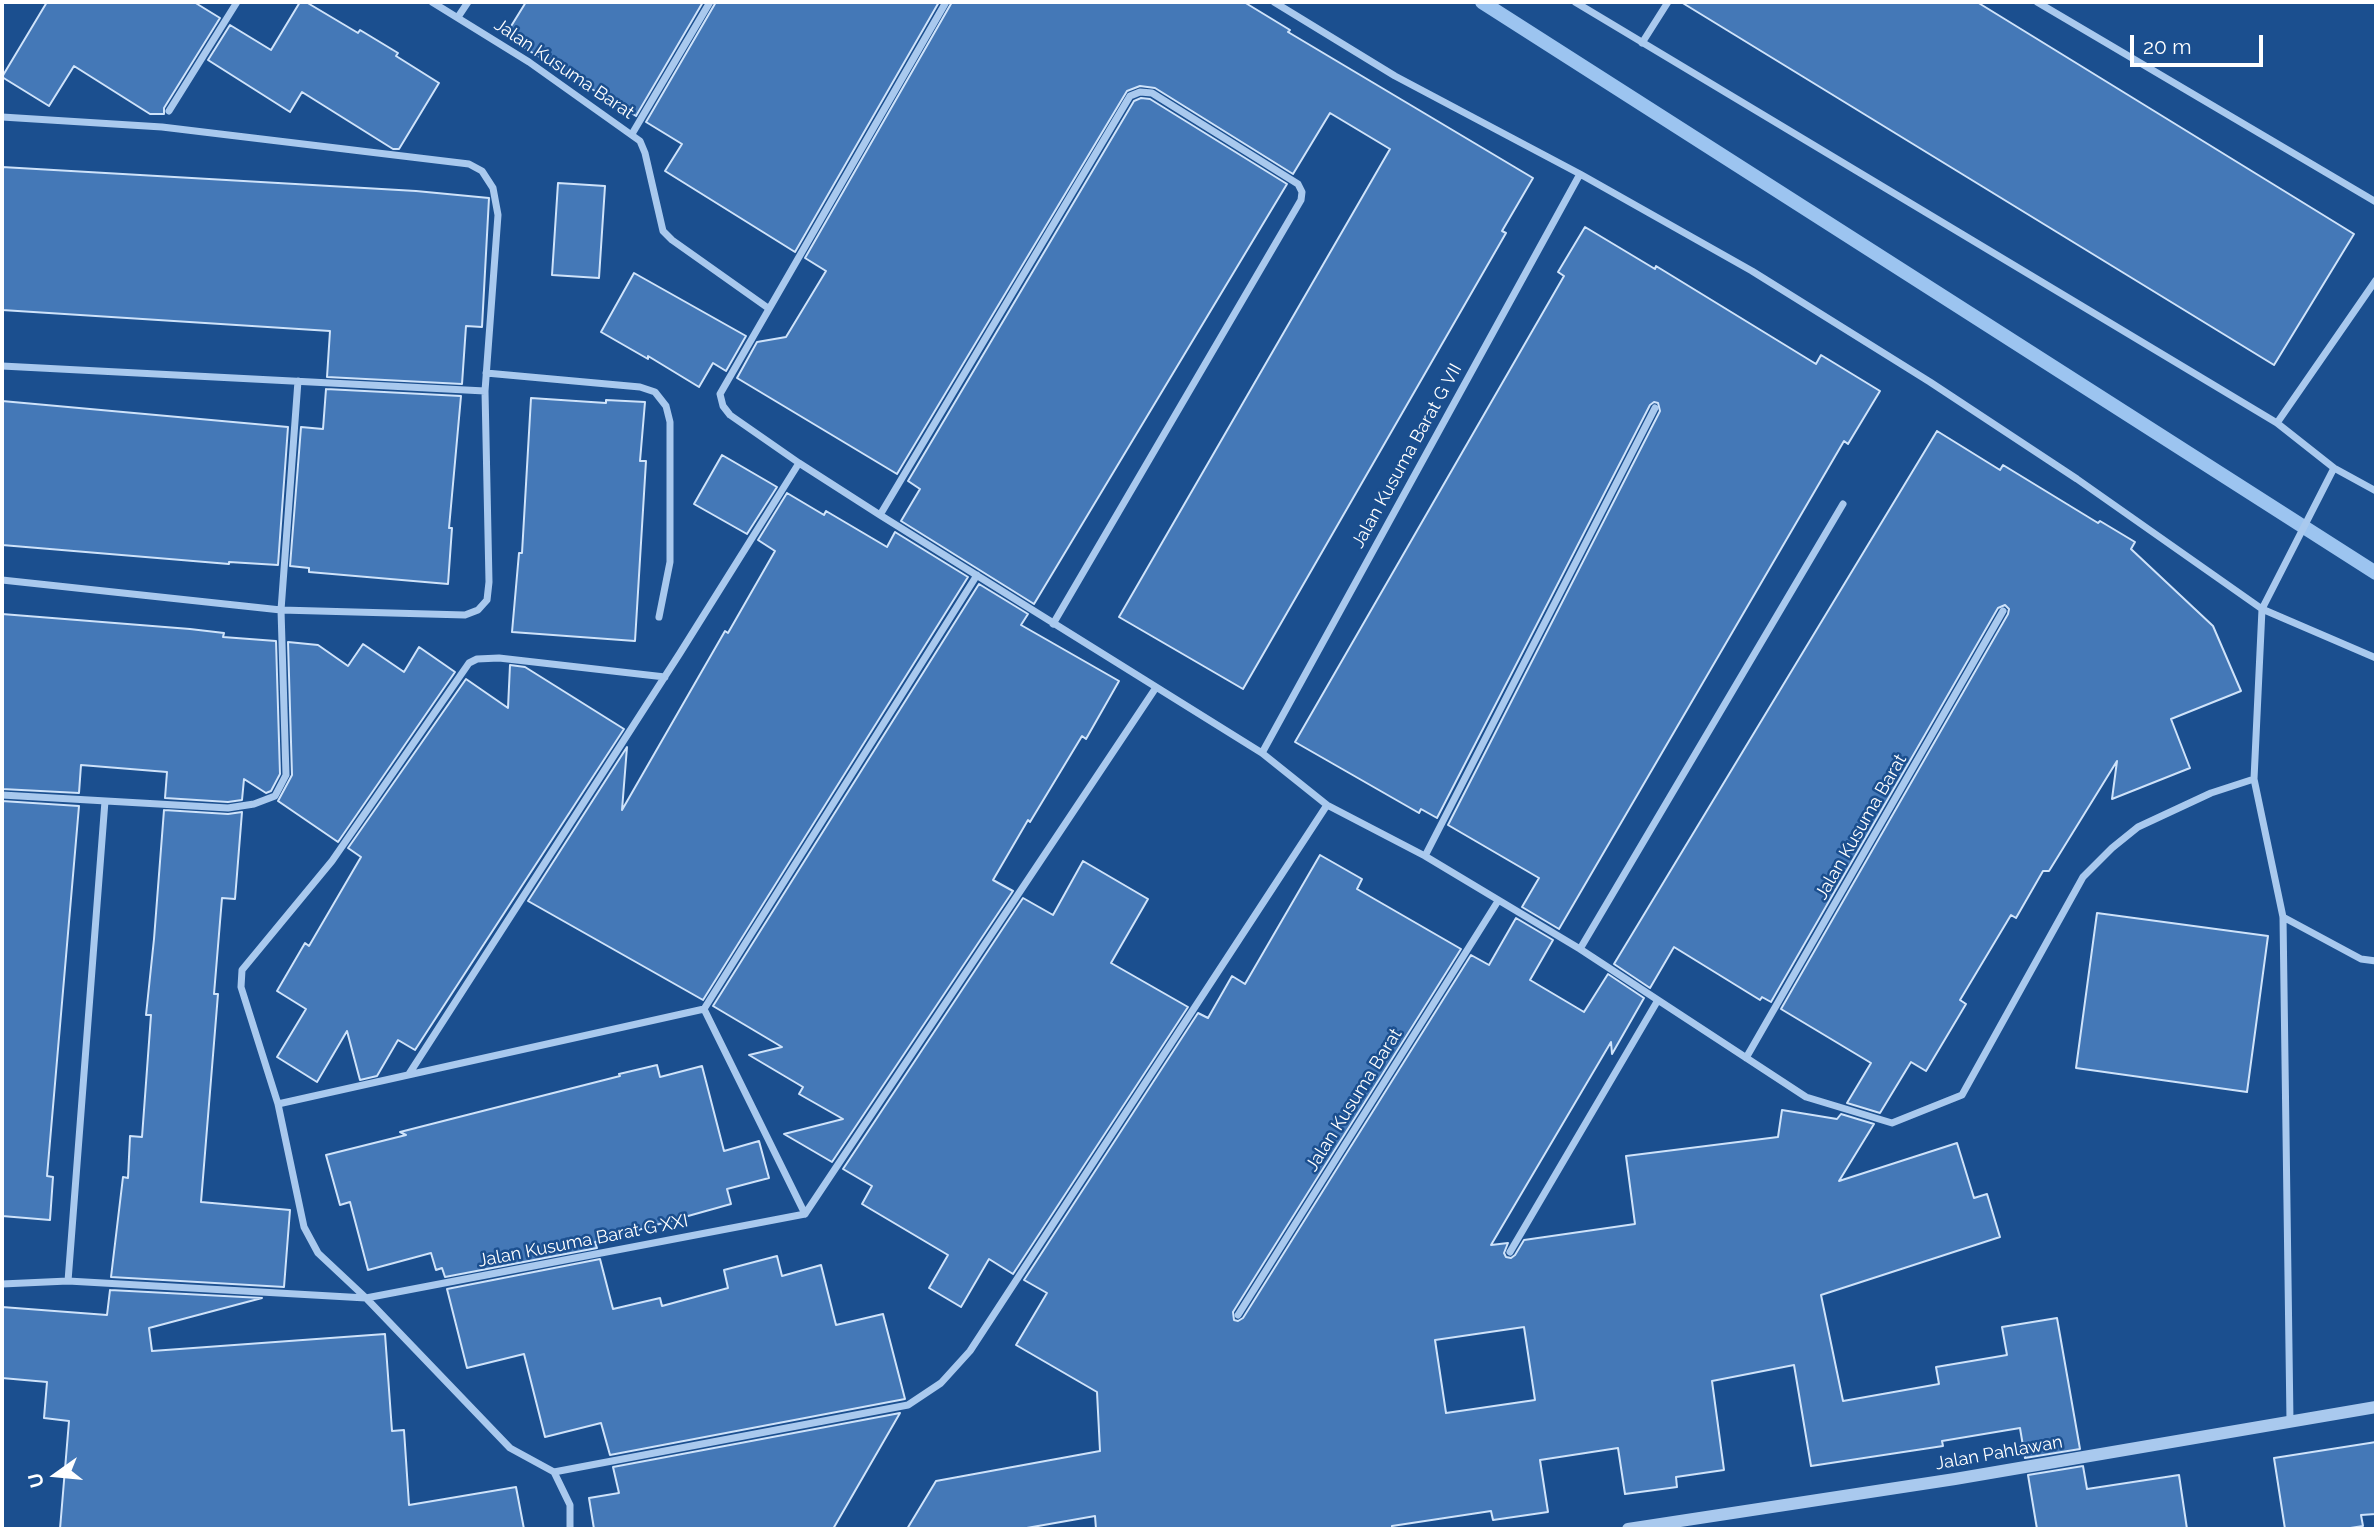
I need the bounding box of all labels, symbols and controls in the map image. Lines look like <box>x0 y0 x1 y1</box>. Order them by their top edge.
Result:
street label: Jalan Kusuma Barat <box>490 14 638 124</box>
scale bar <box>2133 21 2266 65</box>
text: 20 m <box>2143 34 2191 59</box>
street label: Jalan Kusuma Barat G VII <box>1347 360 1467 552</box>
street label: Jalan Kusuma Barat <box>1811 750 1911 904</box>
street label: Jalan Kusuma Barat <box>1301 1025 1407 1175</box>
street label: Jalan Kusuma Barat G XXI <box>476 1210 690 1272</box>
street label: Jalan Pahlawan <box>1934 1431 2064 1475</box>
north arrow <box>21 1440 91 1510</box>
text: U <box>23 1471 48 1490</box>

